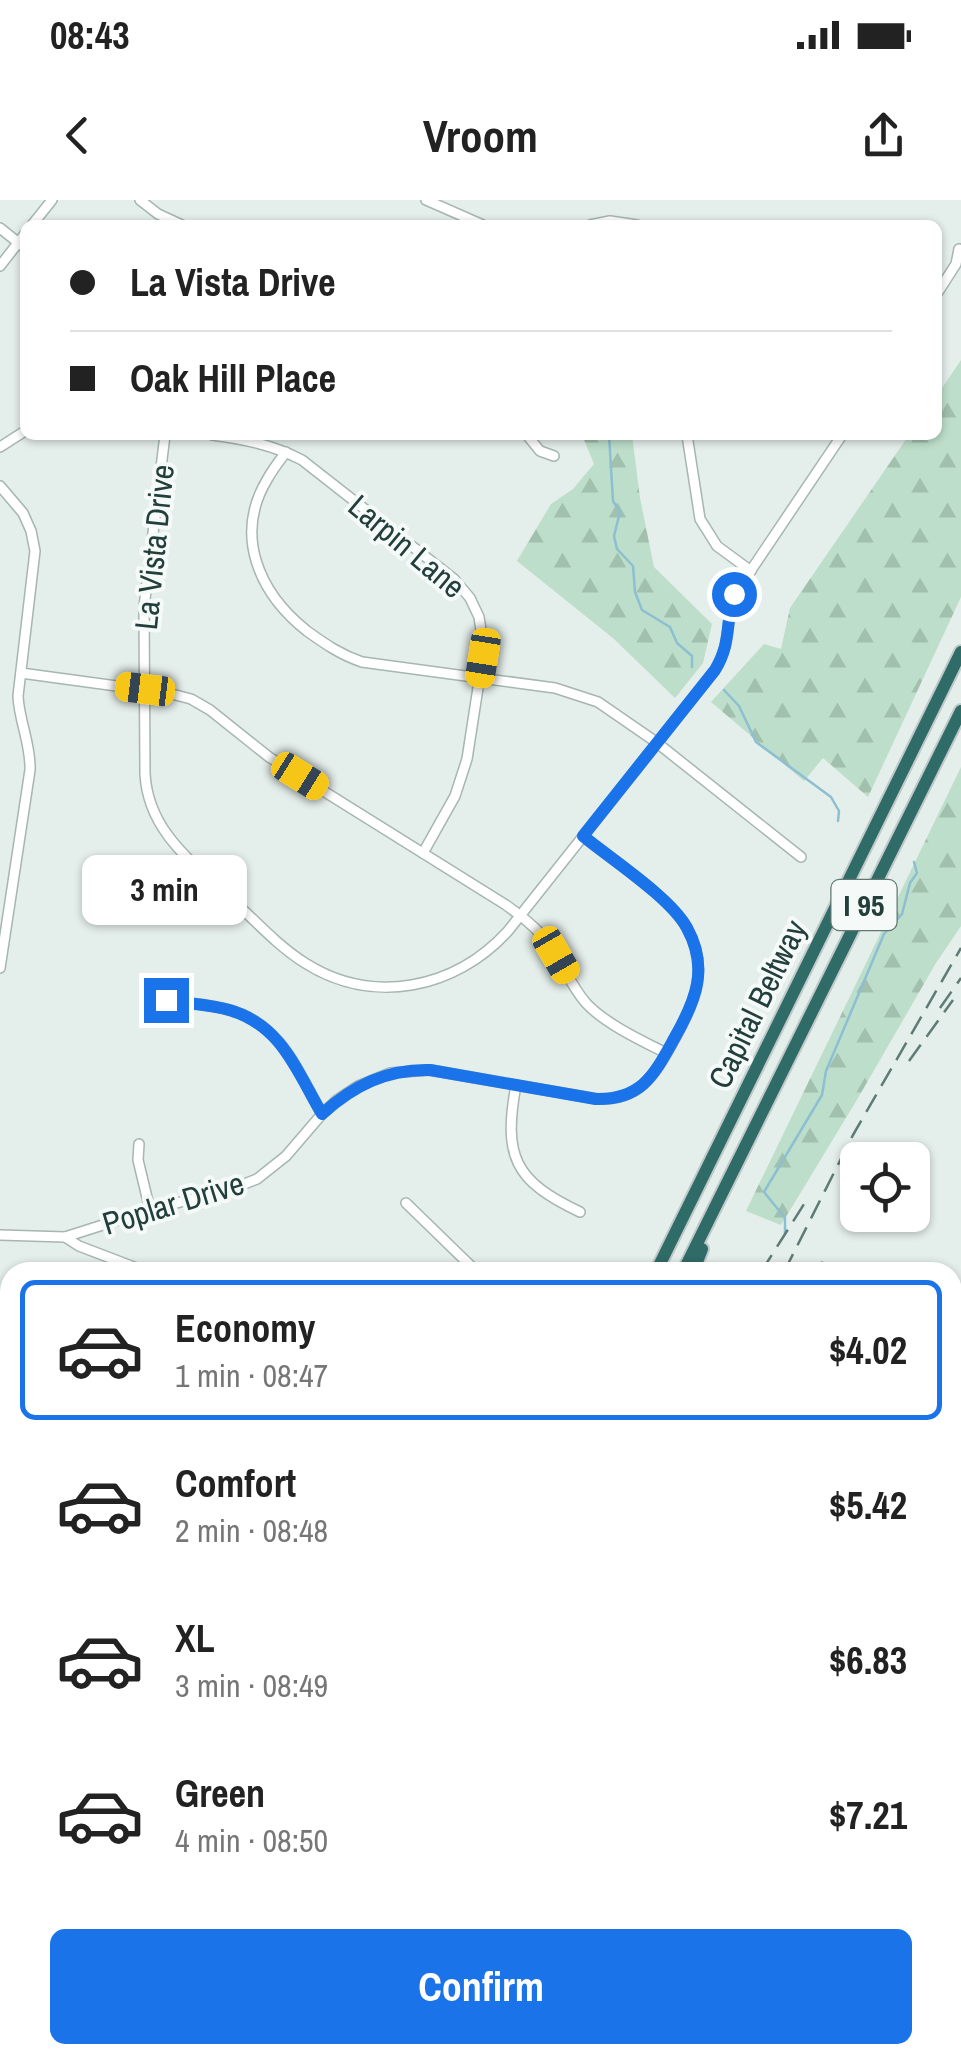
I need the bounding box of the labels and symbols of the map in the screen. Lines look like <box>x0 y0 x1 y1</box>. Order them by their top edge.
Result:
street label: La Vista Drive <box>124 462 184 632</box>
street label: Larpin Lane <box>340 485 474 607</box>
route start <box>712 572 757 617</box>
car <box>463 626 503 690</box>
car <box>113 670 177 708</box>
car <box>267 747 333 805</box>
callout: 3 min <box>84 855 248 925</box>
road number: I 95 <box>832 880 896 930</box>
street label: Capital Beltway <box>698 913 816 1095</box>
car <box>528 922 584 988</box>
route end <box>144 978 189 1023</box>
street label: Poplar Drive <box>97 1161 249 1245</box>

